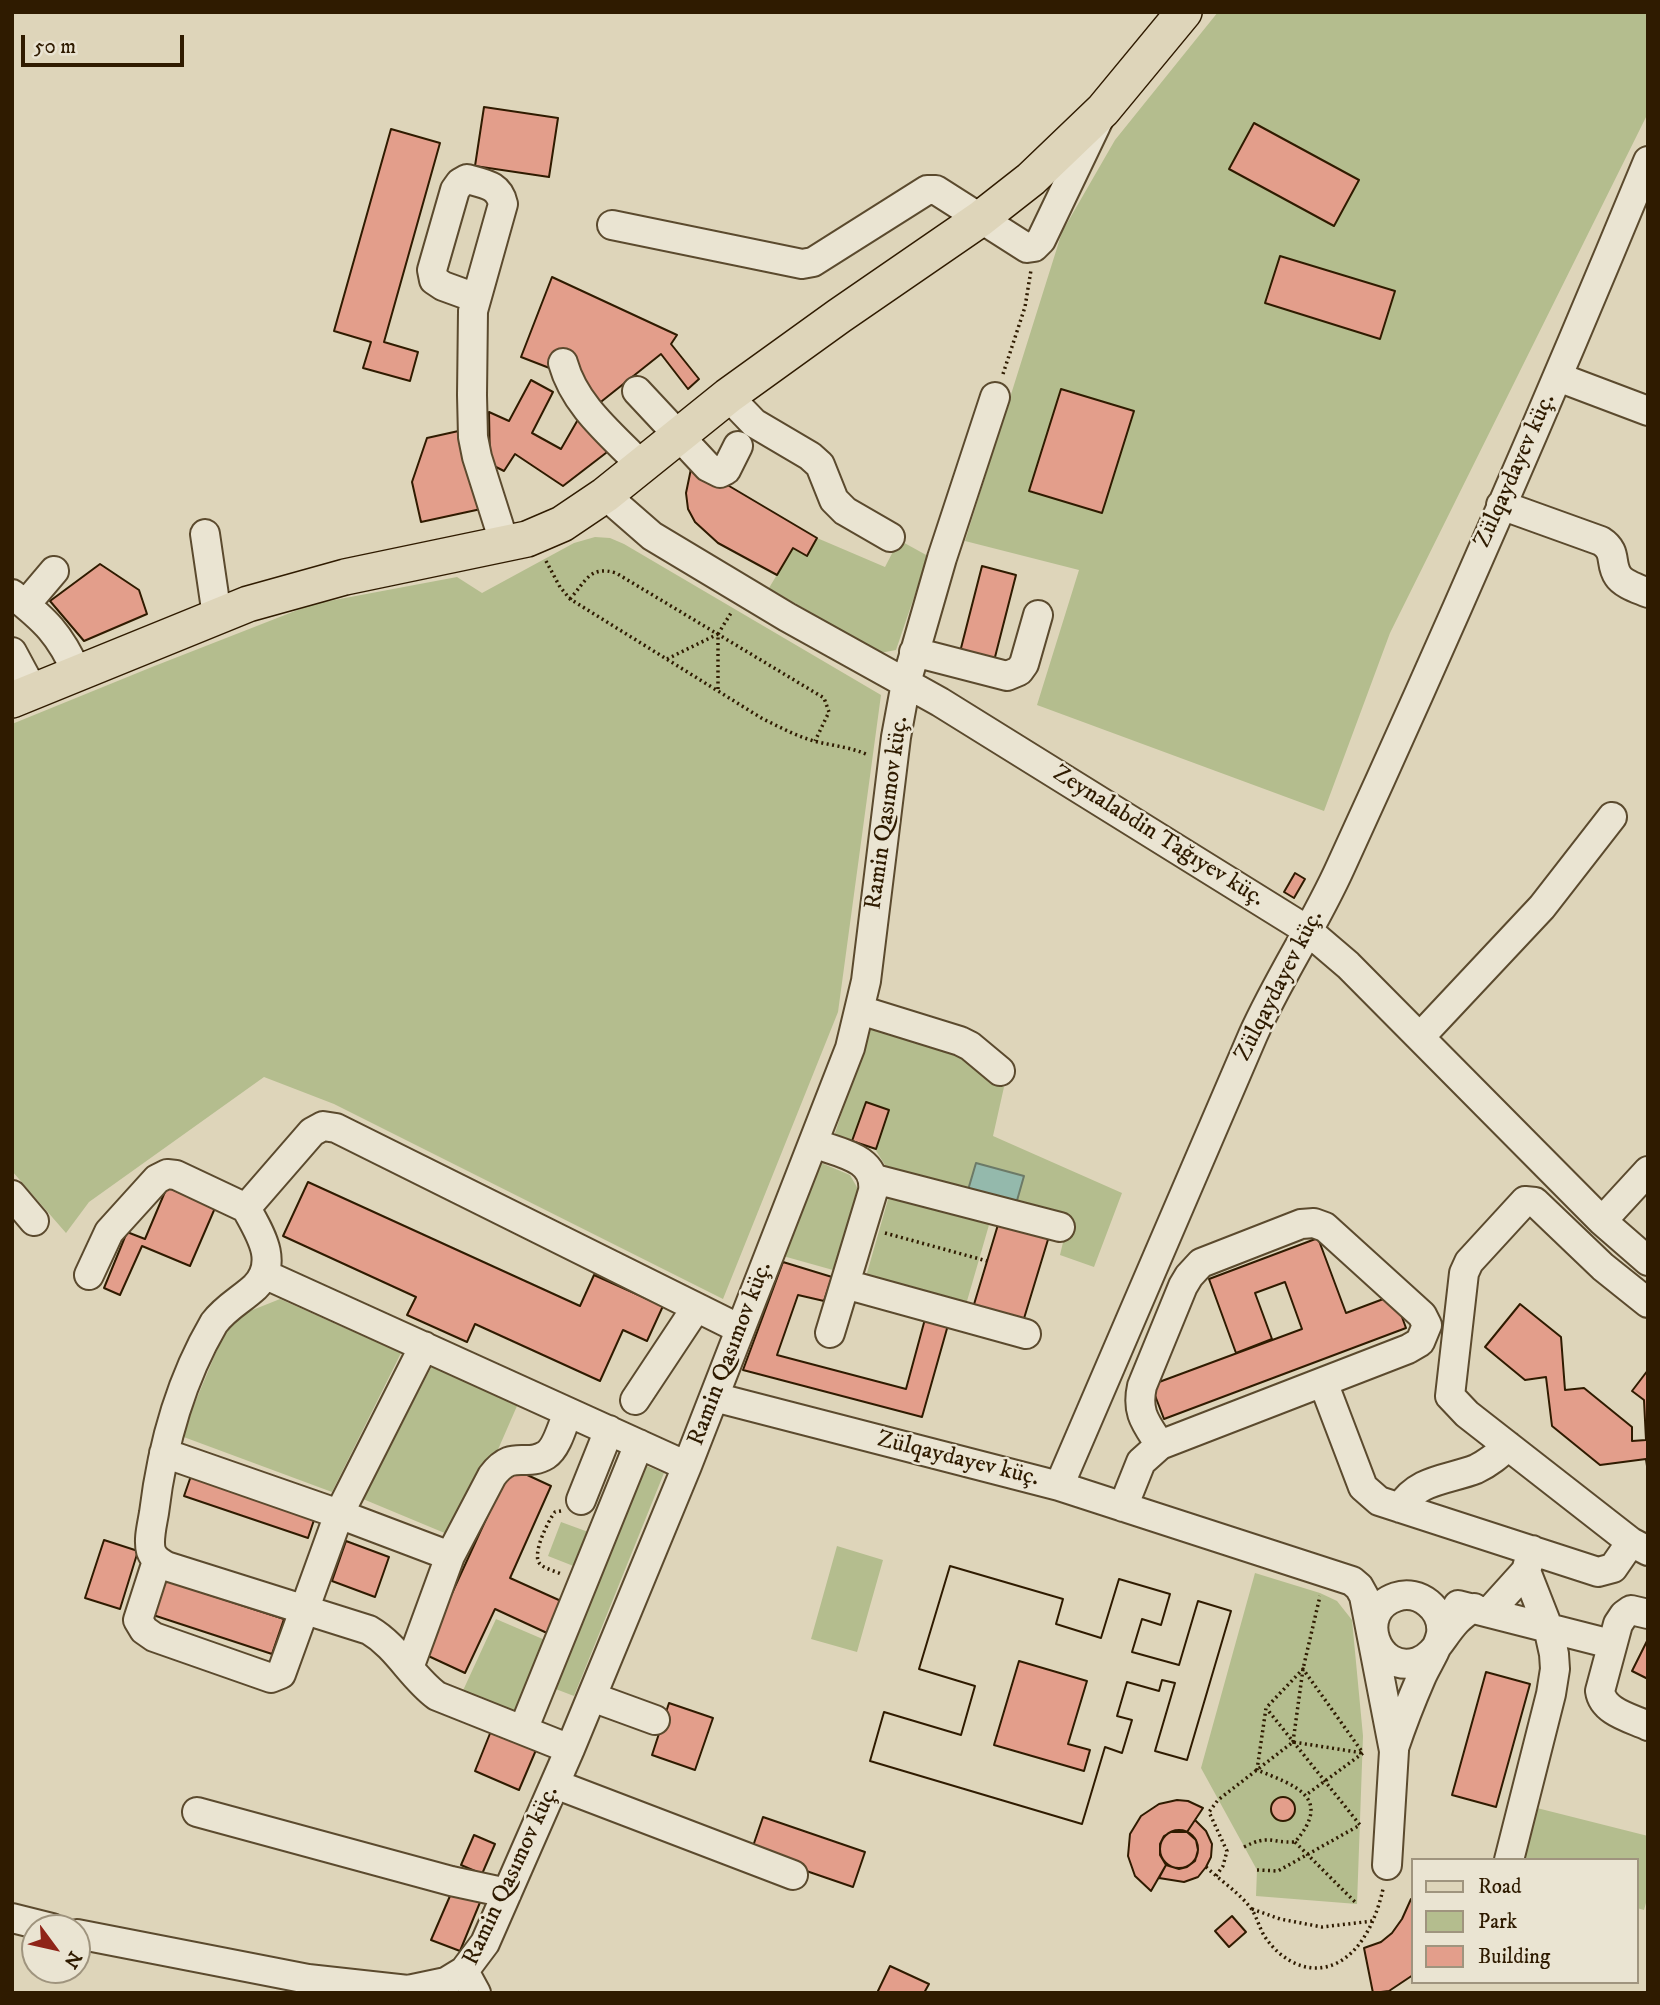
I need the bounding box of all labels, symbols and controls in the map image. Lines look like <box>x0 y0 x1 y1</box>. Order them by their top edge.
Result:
scale bar <box>24 21 187 65</box>
text: 50 m <box>34 34 76 60</box>
street label: Zülqaydayev küç. <box>1469 389 1563 553</box>
street label: Ramin Qasımov küç. <box>860 714 916 912</box>
street label: Zeynalabdin Tağıyev küç. <box>1047 760 1269 914</box>
street label: Zülqaydayev küç. <box>1230 906 1330 1066</box>
street label: Ramin Qasımov küç. <box>683 1258 779 1450</box>
street label: Zülqaydayev küç. <box>874 1426 1042 1494</box>
street label: Ramin Qasımov küç. <box>458 1782 566 1970</box>
legend <box>1412 1858 1639 1984</box>
text: Road <box>1478 1874 1522 1900</box>
text: Park <box>1478 1909 1517 1935</box>
north arrow <box>21 1914 91 1984</box>
text: Building <box>1478 1944 1550 1970</box>
text: N <box>58 1947 86 1972</box>

